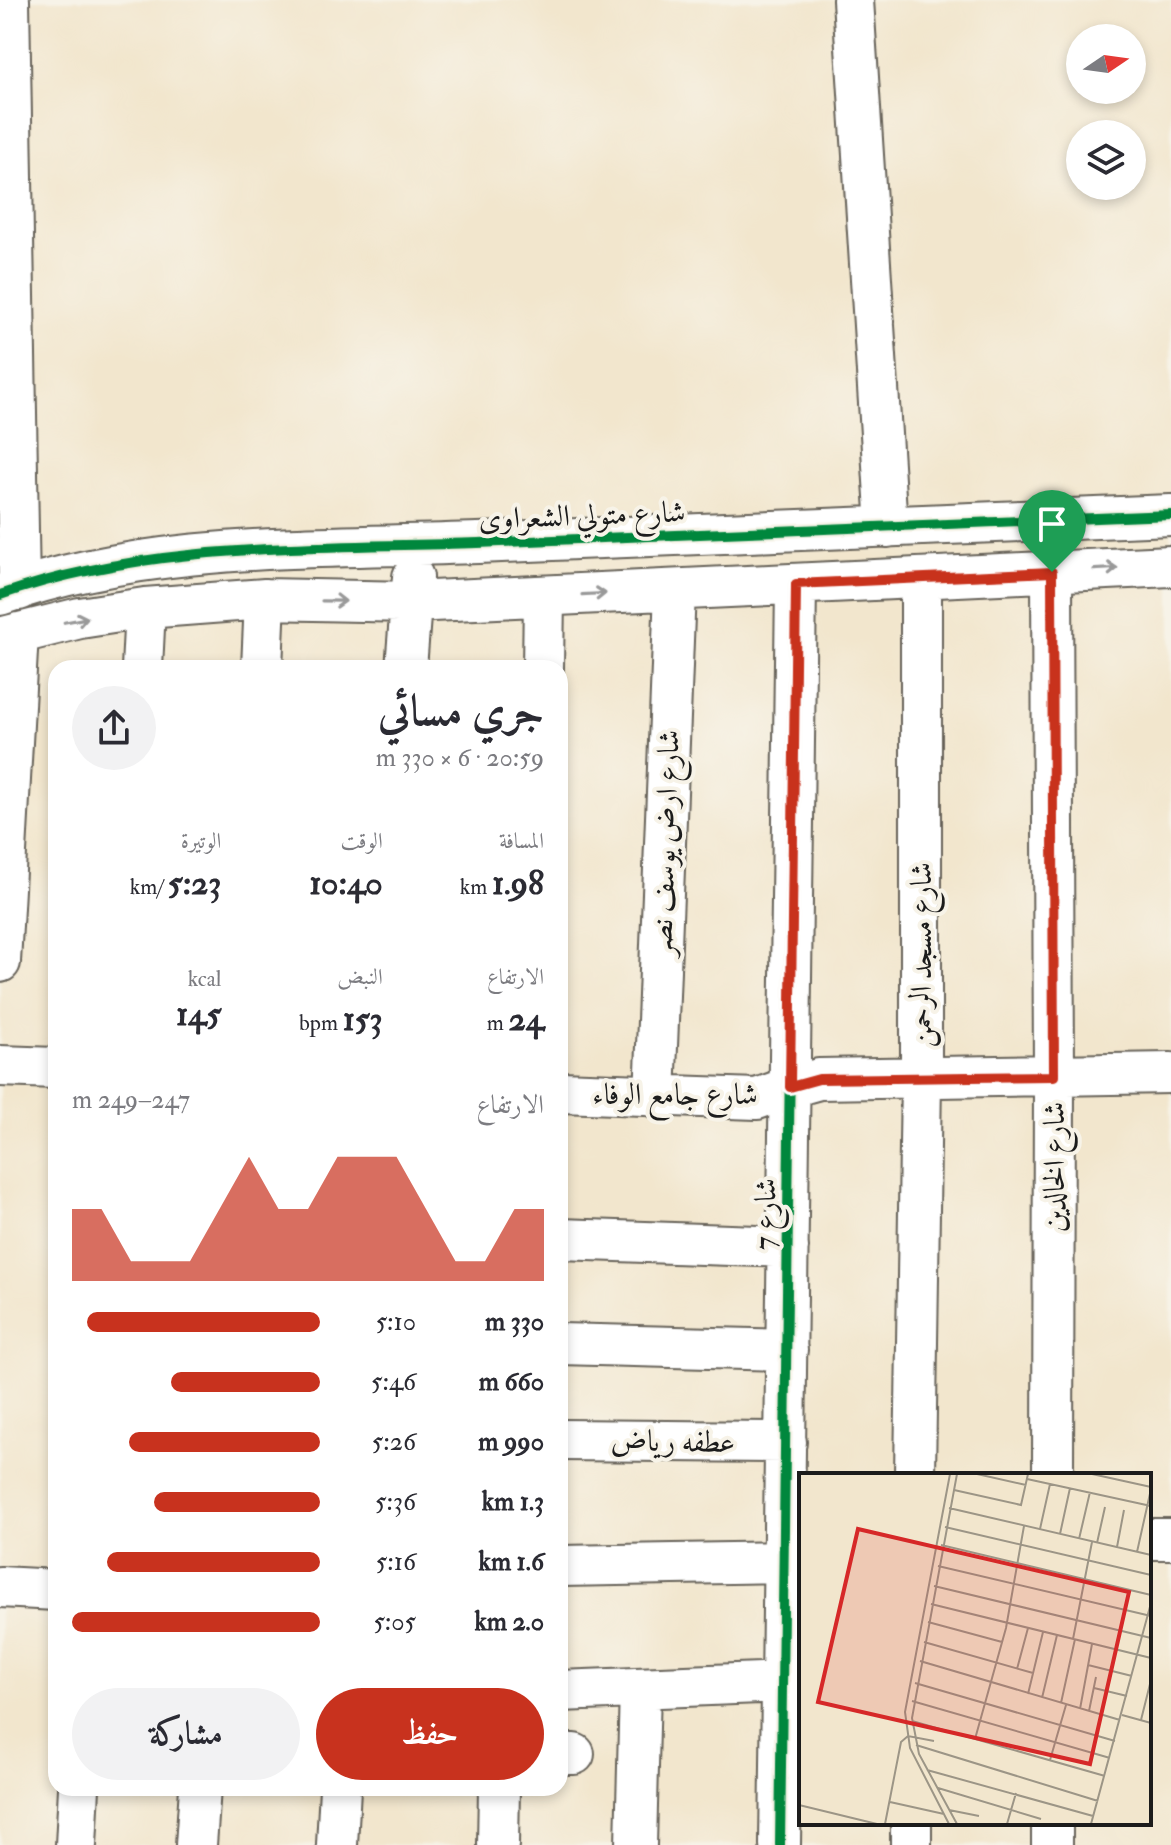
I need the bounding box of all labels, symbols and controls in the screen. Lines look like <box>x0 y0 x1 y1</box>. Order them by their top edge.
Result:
north arrow <box>1066 24 1146 104</box>
map controls <box>1066 24 1146 200</box>
button: layers <box>1066 120 1146 200</box>
pin <box>1018 490 1086 572</box>
street label: شارع متولي الشعراوى <box>478 493 686 544</box>
icon: arrive <box>1030 502 1074 546</box>
one-way arrow <box>1092 562 1118 577</box>
one-way arrow <box>580 586 607 601</box>
one-way arrow <box>320 593 347 608</box>
one-way arrow <box>62 611 88 626</box>
text: جري مسائي <box>378 684 544 739</box>
button: share <box>72 686 156 770</box>
street label: شارع ارض يوسف نصر <box>643 729 694 960</box>
text: 20:59 · 6 × 330 m <box>376 742 544 774</box>
text: الوتيرة <box>181 827 221 855</box>
text: الوقت <box>341 827 383 855</box>
text: المسافة <box>499 827 544 855</box>
text: 5:23 <box>168 862 221 905</box>
text: 10:40 <box>309 862 383 905</box>
text: 1.98 <box>492 862 544 905</box>
street label: شارع مسجد الرحمن <box>903 862 946 1048</box>
text: /km <box>130 873 168 901</box>
text: km <box>460 873 492 901</box>
text: النبض <box>337 963 383 991</box>
text: الارتفاع <box>487 963 544 991</box>
text: kcal <box>188 965 221 993</box>
text: 145 <box>176 993 221 1036</box>
text: 153 <box>343 998 383 1041</box>
text: 24 <box>508 998 544 1041</box>
text: bpm <box>299 1009 343 1037</box>
text: m <box>487 1009 508 1037</box>
street label: شارع جامع الوفاء <box>592 1076 758 1121</box>
text: 247–249 m <box>72 1084 190 1116</box>
text: الارتفاع <box>477 1089 544 1121</box>
street label: شارع الخالدين <box>1036 1102 1079 1232</box>
street label: شارع 7 <box>746 1178 791 1251</box>
text: 5:10 <box>376 1306 416 1338</box>
text: 330 m <box>485 1306 544 1338</box>
text: 5:46 <box>371 1366 416 1398</box>
text: 660 m <box>479 1366 544 1398</box>
street label: عطفه رياض <box>610 1422 736 1461</box>
text: 5:26 <box>372 1426 416 1458</box>
text: 990 m <box>478 1426 544 1458</box>
inset map <box>799 1473 1151 1825</box>
text: 5:36 <box>375 1486 416 1518</box>
text: 1.3 km <box>482 1486 544 1518</box>
text: 5:16 <box>376 1546 416 1578</box>
text: 1.6 km <box>479 1546 544 1578</box>
text: 5:05 <box>373 1606 416 1638</box>
text: 2.0 km <box>474 1606 544 1638</box>
button: مشاركة <box>72 1688 300 1780</box>
button: حفظ <box>316 1688 544 1780</box>

